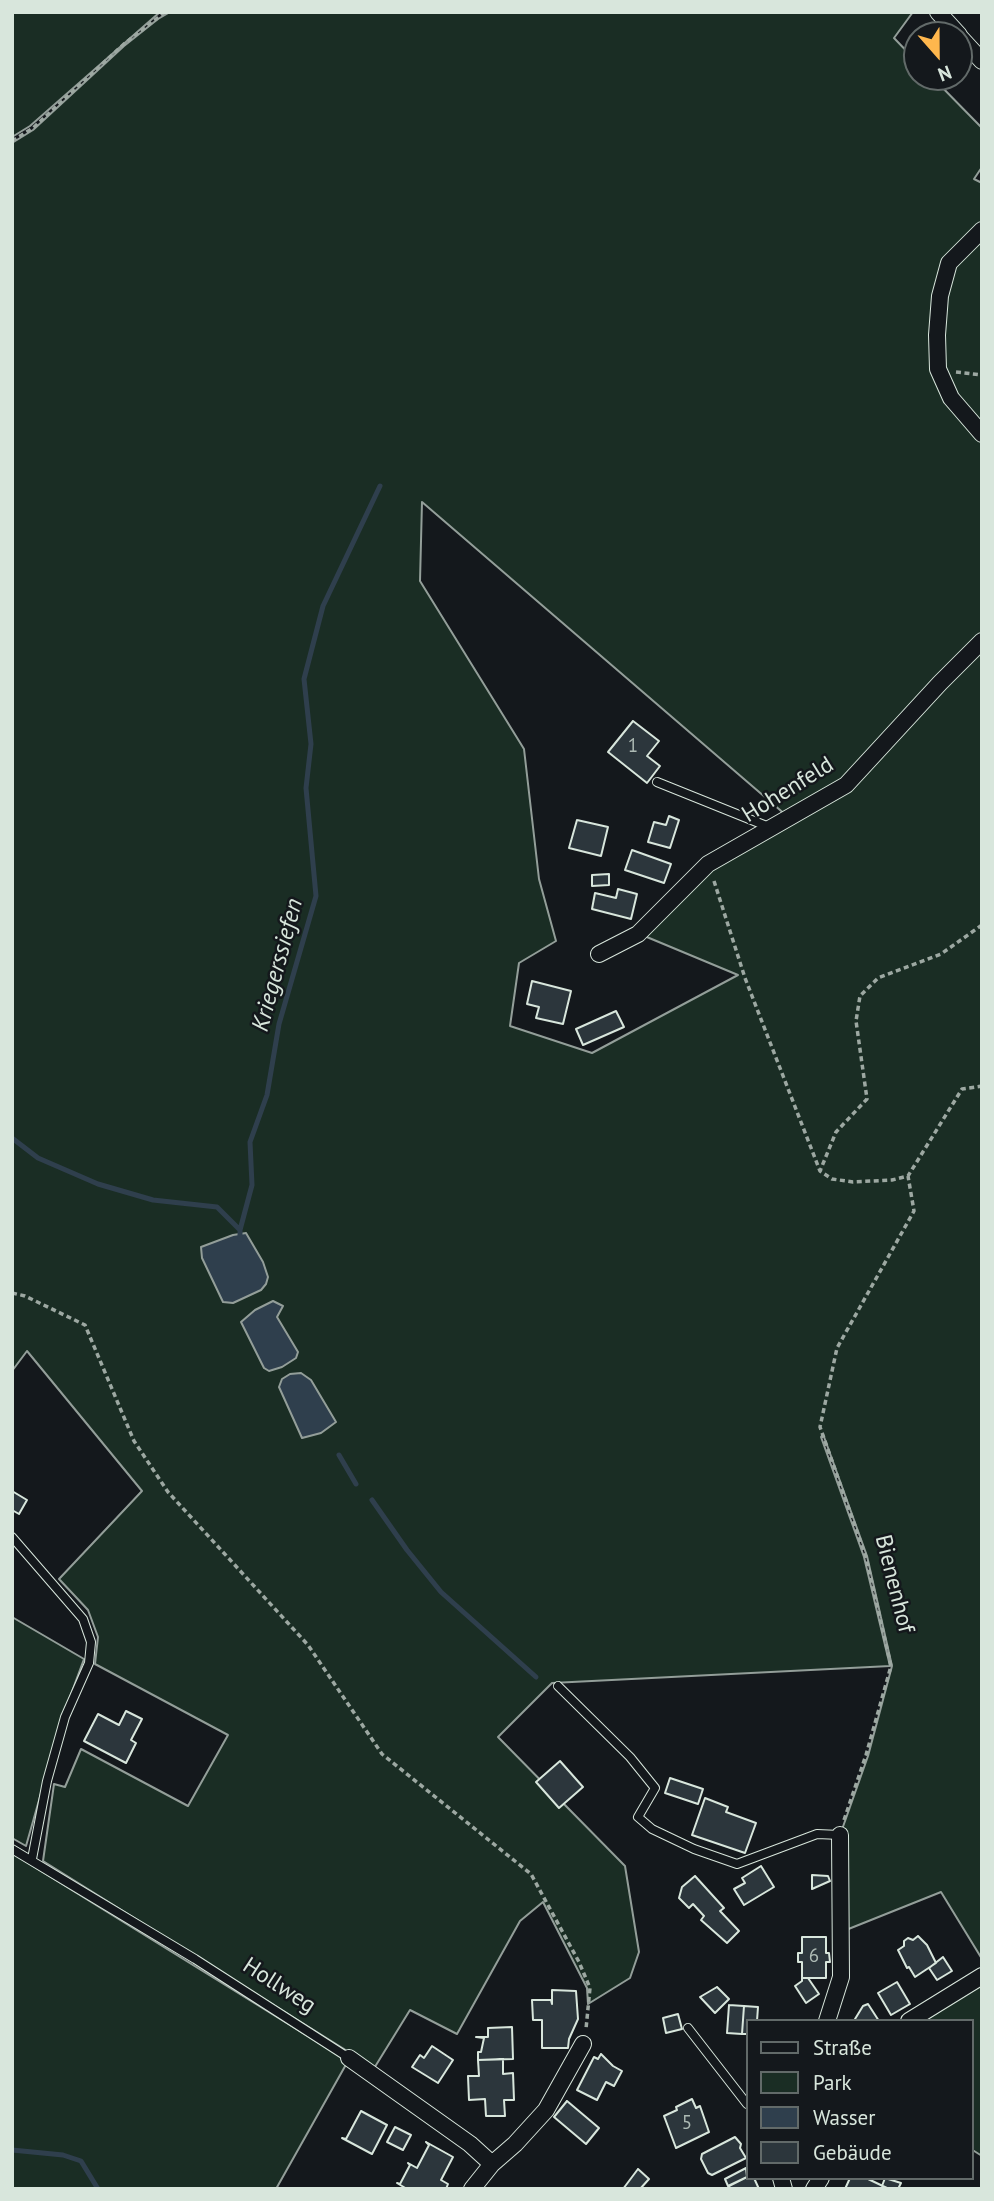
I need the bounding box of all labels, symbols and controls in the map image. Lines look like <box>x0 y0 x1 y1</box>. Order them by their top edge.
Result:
north arrow <box>903 21 973 91</box>
text: N <box>935 60 955 87</box>
house number: 1 <box>628 736 638 758</box>
street label: Hohenfeld <box>737 751 839 829</box>
water label: Kriegerssiefen <box>246 895 310 1035</box>
street label: Bienenhof <box>869 1532 919 1636</box>
house number: 6 <box>809 1946 819 1968</box>
street label: Hollweg <box>237 1952 321 2020</box>
legend <box>746 2019 973 2180</box>
text: Straße <box>813 2034 872 2061</box>
text: Park <box>813 2069 852 2096</box>
text: Wasser <box>813 2104 875 2131</box>
house number: 5 <box>682 2113 692 2135</box>
text: Gebäude <box>813 2139 892 2166</box>

